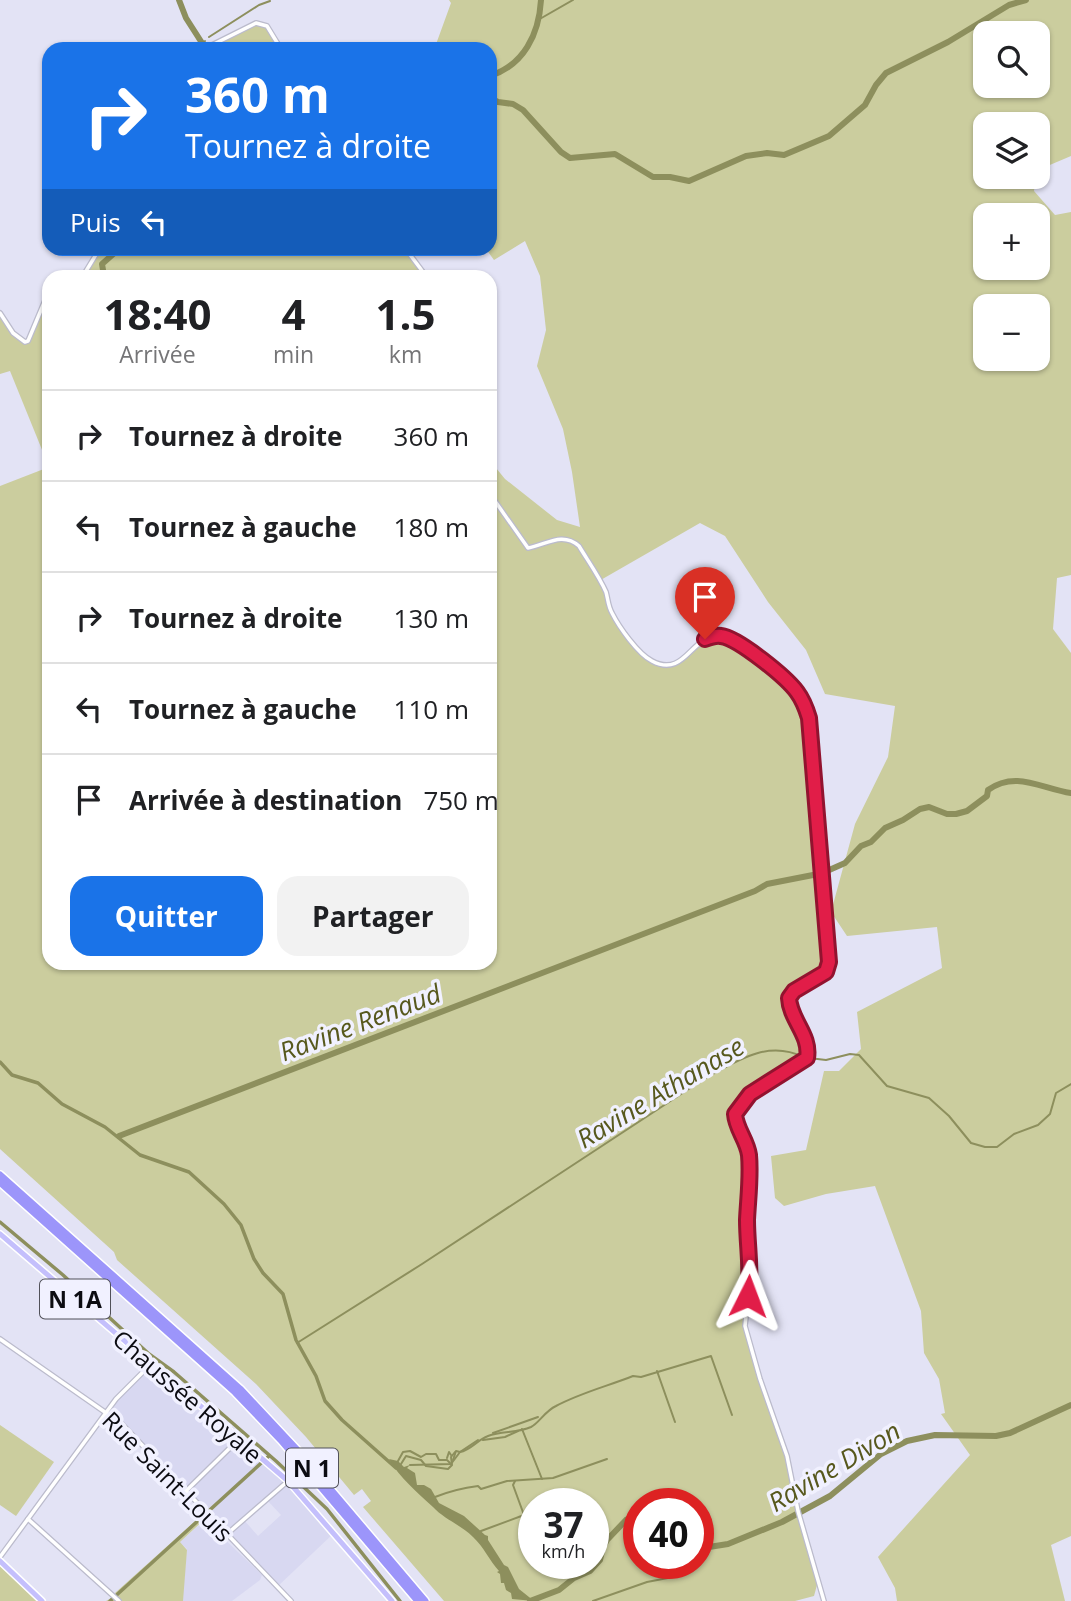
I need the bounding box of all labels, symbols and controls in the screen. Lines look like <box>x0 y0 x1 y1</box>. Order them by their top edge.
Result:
map controls <box>973 21 1050 371</box>
button: search <box>973 21 1050 98</box>
text: 360 m <box>185 61 330 127</box>
icon: right <box>70 70 161 161</box>
button: layers <box>973 112 1050 189</box>
text: Tournez à droite <box>185 124 431 167</box>
icon: left <box>135 203 173 241</box>
button: + <box>973 203 1050 280</box>
text: Puis <box>70 204 121 240</box>
text: 18:40 <box>103 285 211 342</box>
text: 4 <box>281 285 306 342</box>
text: 1.5 <box>376 285 436 342</box>
button: − <box>973 294 1050 371</box>
text: Arrivée <box>119 338 196 370</box>
text: min <box>273 338 314 370</box>
text: km <box>389 338 422 370</box>
icon: right <box>70 417 108 455</box>
text: Tournez à droite <box>129 418 342 454</box>
text: 360 m <box>394 418 469 454</box>
icon: left <box>70 508 108 546</box>
text: Tournez à gauche <box>129 509 357 545</box>
text: 180 m <box>394 509 469 545</box>
pin <box>675 567 735 639</box>
icon: arrive <box>686 578 724 616</box>
icon: right <box>70 599 108 637</box>
text: Tournez à droite <box>129 600 342 636</box>
text: 130 m <box>394 600 469 636</box>
icon: left <box>70 690 108 728</box>
text: Tournez à gauche <box>129 691 357 727</box>
text: 110 m <box>394 691 469 727</box>
icon: arrive <box>70 781 108 819</box>
text: Arrivée à destination <box>129 782 402 818</box>
text: 750 m <box>423 782 499 818</box>
button: Quitter <box>70 876 263 956</box>
button: Partager <box>277 876 469 956</box>
water label: Ravine Renaud <box>274 974 447 1069</box>
water label: Ravine Athanase <box>570 1028 751 1156</box>
position arrow <box>711 1259 785 1333</box>
road number: N 1A <box>40 1280 110 1318</box>
street label: Chaussée Royale <box>106 1322 270 1470</box>
street label: Rue Saint-Louis <box>96 1404 240 1548</box>
water label: Ravine Divon <box>761 1412 907 1520</box>
road number: N 1 <box>286 1448 338 1488</box>
speed limit sign: 40 <box>623 1488 714 1579</box>
text: 37 <box>543 1501 584 1548</box>
text: km/h <box>542 1539 585 1563</box>

